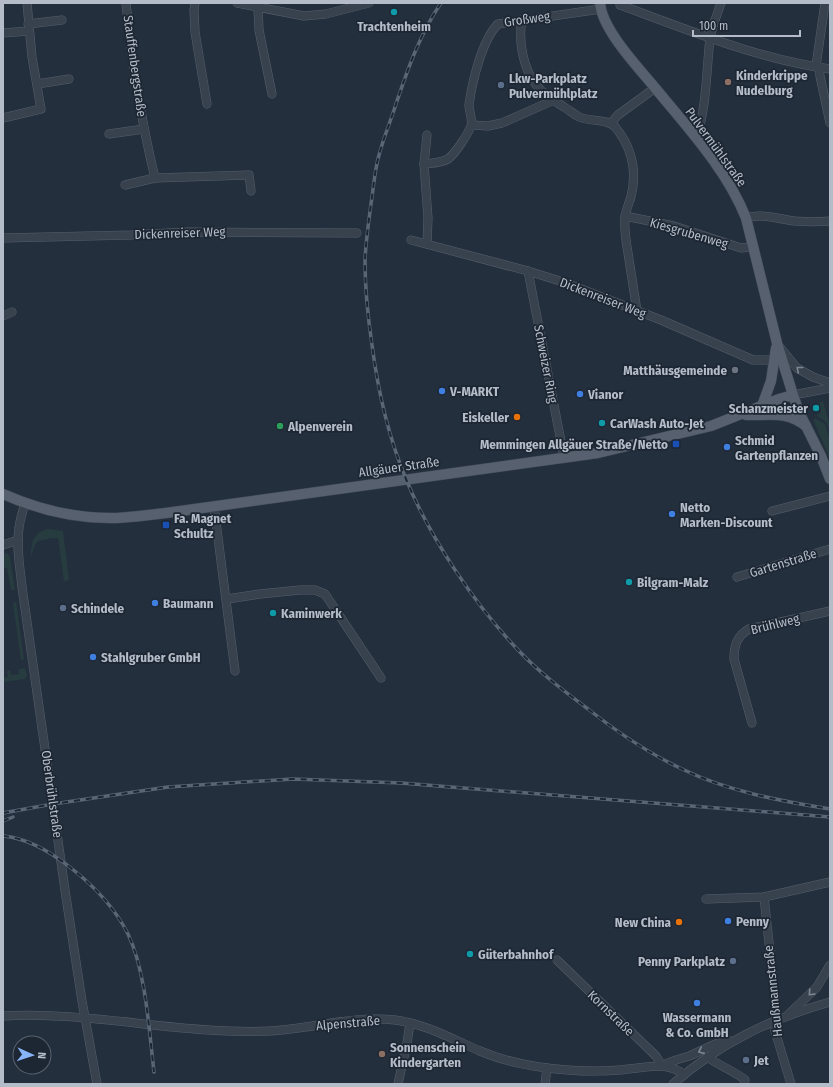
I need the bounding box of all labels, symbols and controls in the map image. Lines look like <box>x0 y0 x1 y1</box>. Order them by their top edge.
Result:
marker: Trachtenheim <box>389 7 399 17</box>
street label: Großweg <box>503 8 552 30</box>
scale bar <box>693 12 800 38</box>
street label: Stauffenbergstraße <box>120 14 150 118</box>
place label: Trachtenheim <box>357 19 431 34</box>
text: 100 m <box>699 19 728 33</box>
place label: Kinderkrippe Nudelburg <box>736 68 808 98</box>
place label: Lkw-Parkplatz Pulvermühlplatz <box>509 71 598 101</box>
marker: Kinderkrippe Nudelburg <box>723 77 733 87</box>
marker: Lkw-Parkplatz Pulvermühlplatz <box>496 80 506 90</box>
street label: Pulvermühlstraße <box>682 105 750 189</box>
street label: Kiesgrubenweg <box>648 215 731 252</box>
street label: Dickenreiser Weg <box>134 224 227 242</box>
street label: Dickenreiser Weg <box>558 275 649 322</box>
street label: Schweizer Ring <box>531 324 561 405</box>
place label: Matthäusgemeinde <box>623 363 727 378</box>
marker: Matthäusgemeinde <box>730 365 740 375</box>
one-way arrow <box>797 366 804 373</box>
place label: V-MARKT <box>449 384 500 399</box>
marker: V-MARKT <box>437 386 447 396</box>
place label: Vianor <box>587 387 623 402</box>
marker: Vianor <box>575 389 585 399</box>
place label: Schanzmeister <box>729 401 808 416</box>
marker: Schanzmeister <box>811 403 821 413</box>
place label: Eiskeller <box>462 410 509 425</box>
marker: Eiskeller <box>512 412 522 422</box>
place label: CarWash Auto-Jet <box>610 416 704 431</box>
marker: CarWash Auto-Jet <box>597 418 607 428</box>
place label: Alpenverein <box>287 419 353 434</box>
marker: Alpenverein <box>275 421 285 431</box>
place label: Schmid Gartenpflanzen <box>735 433 818 463</box>
place label: Memmingen Allgäuer Straße/Netto <box>480 437 668 452</box>
marker: Memmingen Allgäuer Straße/Netto <box>671 439 681 449</box>
marker: Schmid Gartenpflanzen <box>722 442 732 452</box>
street label: Allgäuer Straße <box>358 454 440 480</box>
place label: Netto Marken-Discount <box>680 500 773 530</box>
marker: Netto Marken-Discount <box>667 509 677 519</box>
place label: Fa. Magnet Schultz <box>174 511 232 541</box>
marker: Fa. Magnet Schultz <box>161 520 171 530</box>
street label: Gartenstraße <box>748 546 818 580</box>
place label: Bilgram-Malz <box>637 575 709 590</box>
marker: Bilgram-Malz <box>624 577 634 587</box>
place label: Baumann <box>163 596 214 611</box>
marker: Baumann <box>150 598 160 608</box>
place label: Schindele <box>71 601 125 616</box>
marker: Schindele <box>58 603 68 613</box>
place label: Kaminwerk <box>281 606 342 621</box>
marker: Kaminwerk <box>268 608 278 618</box>
street label: Brühlweg <box>749 610 802 637</box>
place label: Stahlgruber GmbH <box>101 650 201 665</box>
marker: Stahlgruber GmbH <box>88 652 98 662</box>
street label: Oberbrühlstraße <box>38 749 66 839</box>
place label: Penny <box>736 914 770 929</box>
place label: New China <box>615 915 672 930</box>
marker: Penny <box>723 916 733 926</box>
marker: New China <box>674 917 684 927</box>
street label: Haußmannstraße <box>761 945 785 1037</box>
place label: Güterbahnhof <box>478 947 555 962</box>
marker: Güterbahnhof <box>465 949 475 959</box>
place label: Penny Parkplatz <box>638 954 726 969</box>
marker: Penny Parkplatz <box>728 956 738 966</box>
street label: Kornstraße <box>585 987 637 1039</box>
one-way arrow <box>808 988 816 996</box>
marker: Wassermann & Co. GmbH <box>692 998 702 1008</box>
place label: Wassermann & Co. GmbH <box>663 1010 732 1040</box>
street label: Alpenstraße <box>315 1013 381 1033</box>
north arrow <box>12 1035 52 1075</box>
place label: Sonnenschein Kindergarten <box>390 1040 466 1070</box>
one-way arrow <box>698 1046 705 1054</box>
marker: Sonnenschein Kindergarten <box>377 1049 387 1059</box>
text: N <box>35 1052 48 1059</box>
place label: Jet <box>753 1053 769 1068</box>
marker: Jet <box>741 1055 751 1065</box>

